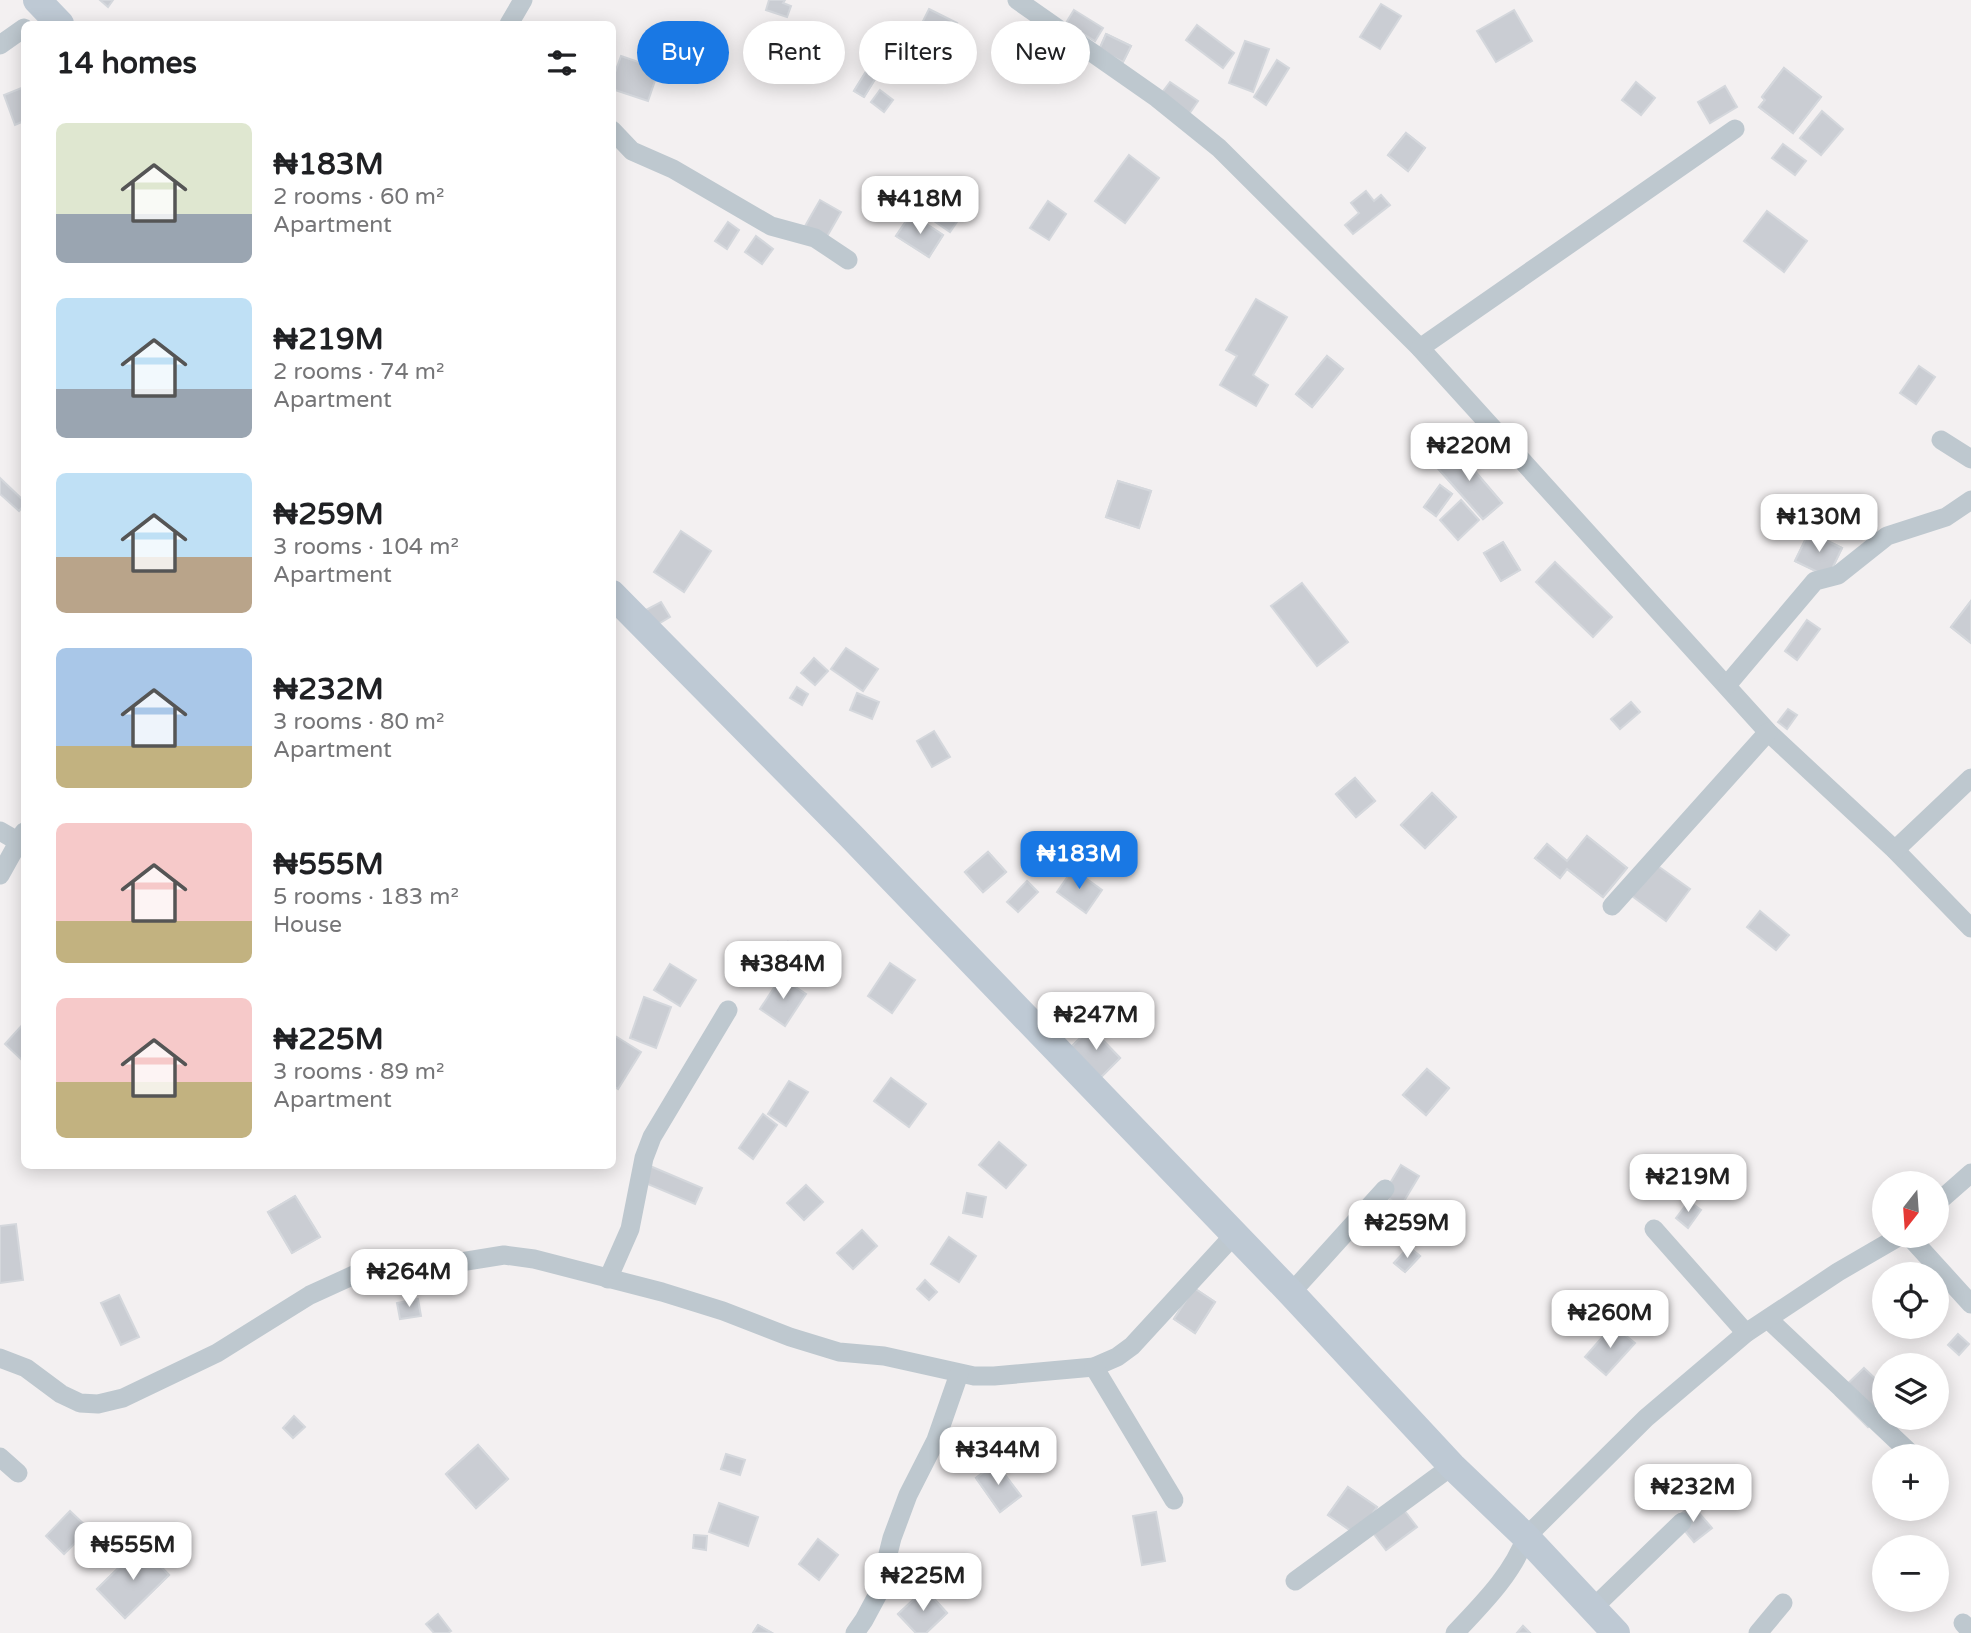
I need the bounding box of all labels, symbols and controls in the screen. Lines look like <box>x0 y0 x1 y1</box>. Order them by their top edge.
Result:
chip: Buy <box>637 21 729 84</box>
chip: Rent <box>743 21 845 84</box>
chip: Filters <box>859 21 977 84</box>
chip: New <box>991 21 1090 84</box>
icon: filters <box>543 44 581 82</box>
text: 14 homes <box>56 45 197 82</box>
text: ₦183M <box>273 146 384 183</box>
icon: home <box>112 151 196 235</box>
pin: ₦418M <box>871 176 969 236</box>
text: 2 rooms · 60 m² <box>273 183 444 211</box>
text: ₦418M <box>878 185 962 213</box>
text: Apartment <box>273 211 392 239</box>
text: ₦219M <box>273 321 384 358</box>
icon: home <box>112 326 196 410</box>
text: 2 rooms · 74 m² <box>273 358 444 386</box>
text: Apartment <box>273 386 392 414</box>
pin: ₦220M <box>1420 424 1518 483</box>
text: ₦220M <box>1427 432 1511 460</box>
pin: ₦130M <box>1770 494 1868 554</box>
text: ₦259M <box>273 496 384 533</box>
icon: home <box>112 501 196 585</box>
text: ₦130M <box>1777 503 1861 531</box>
text: 3 rooms · 104 m² <box>273 533 459 561</box>
text: Apartment <box>273 561 392 589</box>
text: ₦232M <box>273 671 384 708</box>
icon: home <box>112 676 196 760</box>
text: 3 rooms · 80 m² <box>273 708 444 736</box>
text: Apartment <box>273 736 392 764</box>
pin: ₦183M <box>1030 832 1128 891</box>
text: ₦183M <box>1037 840 1121 868</box>
text: ₦555M <box>273 846 384 883</box>
icon: home <box>112 851 196 935</box>
text: 5 rooms · 183 m² <box>273 883 459 911</box>
text: House <box>273 911 342 939</box>
pin: ₦384M <box>734 942 832 1001</box>
text: ₦384M <box>741 950 825 978</box>
pin: ₦247M <box>1047 992 1145 1052</box>
text: ₦247M <box>1054 1001 1138 1029</box>
text: ₦225M <box>273 1021 384 1058</box>
icon: home <box>112 1026 196 1110</box>
text: 3 rooms · 89 m² <box>273 1058 444 1086</box>
text: Apartment <box>273 1086 392 1114</box>
pin: ₦219M <box>1639 1154 1737 1214</box>
text: ₦219M <box>1646 1163 1730 1191</box>
north arrow <box>1872 1171 1950 1248</box>
map controls <box>1872 1171 1949 1612</box>
pin: ₦259M <box>1358 1200 1456 1260</box>
text: ₦259M <box>1365 1209 1449 1237</box>
pin: ₦264M <box>360 1250 458 1309</box>
text: ₦264M <box>367 1258 451 1286</box>
button: locate <box>1872 1262 1949 1339</box>
pin: ₦260M <box>1561 1290 1659 1350</box>
text: ₦260M <box>1568 1299 1652 1327</box>
button: layers <box>1872 1353 1949 1430</box>
pin: ₦344M <box>949 1428 1047 1487</box>
text: ₦344M <box>956 1436 1040 1464</box>
button: + <box>1872 1444 1949 1521</box>
pin: ₦232M <box>1644 1464 1742 1524</box>
text: ₦232M <box>1651 1473 1735 1501</box>
pin: ₦555M <box>84 1522 182 1582</box>
text: ₦555M <box>91 1531 175 1559</box>
button: − <box>1872 1535 1949 1612</box>
pin: ₦225M <box>874 1554 972 1613</box>
text: ₦225M <box>881 1562 965 1590</box>

